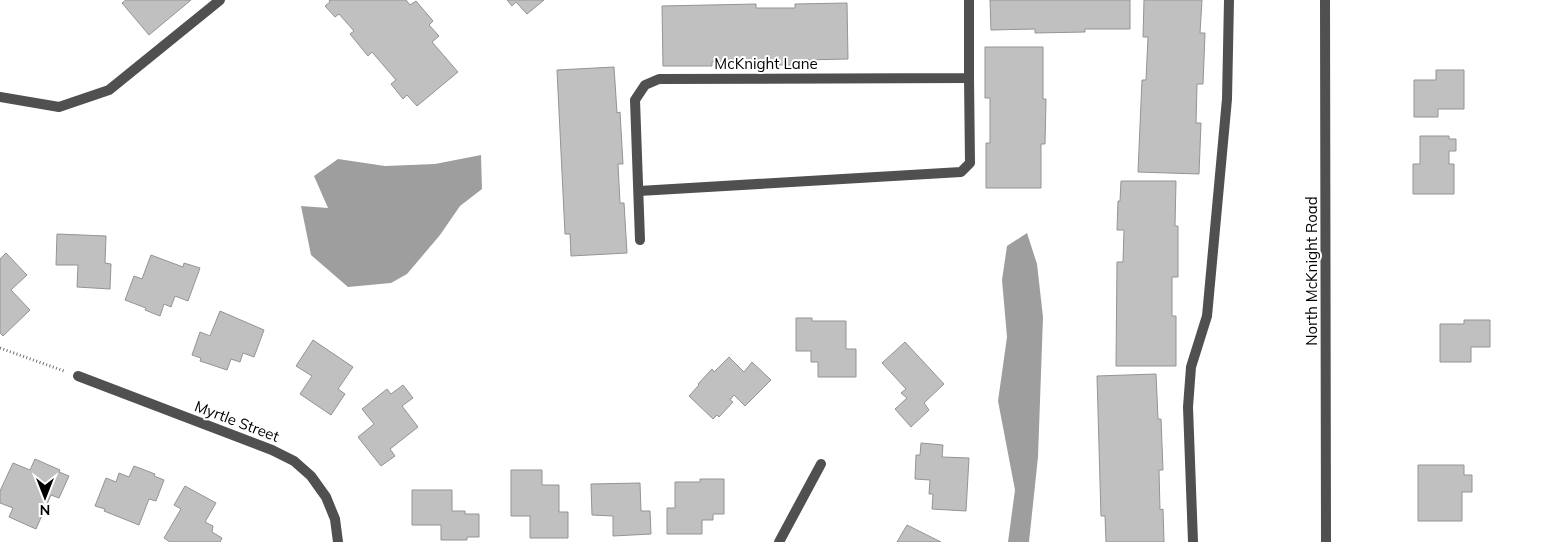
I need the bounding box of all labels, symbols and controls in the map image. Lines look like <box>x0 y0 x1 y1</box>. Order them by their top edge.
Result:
street label: McKnight Lane <box>714 54 818 73</box>
street label: North McKnight Road <box>1302 196 1321 346</box>
street label: Myrtle Street <box>192 396 282 446</box>
north arrow <box>20 472 70 522</box>
text: N <box>40 501 50 519</box>

